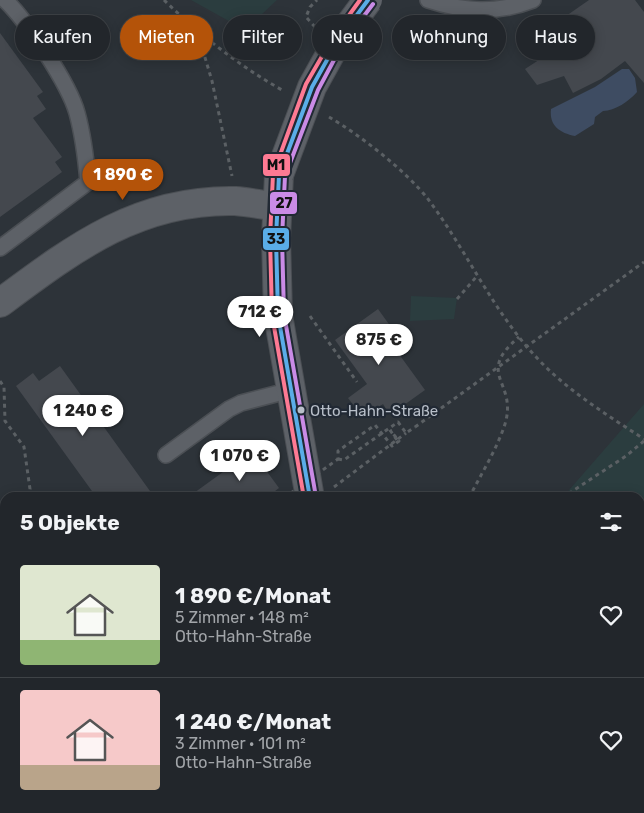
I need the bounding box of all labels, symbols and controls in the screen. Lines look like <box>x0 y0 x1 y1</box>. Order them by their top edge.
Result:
chip: Kaufen <box>15 15 110 60</box>
chip: Mieten <box>120 15 213 60</box>
chip: Filter <box>223 15 302 60</box>
chip: Neu <box>312 15 382 60</box>
chip: Wohnung <box>392 15 506 60</box>
chip: Haus <box>516 15 595 60</box>
line badge: M1 <box>262 153 291 177</box>
text: M1 <box>267 157 285 174</box>
pin: 1 890 € <box>77 158 169 201</box>
text: 1 890 € <box>93 165 153 184</box>
line badge: 27 <box>269 191 298 215</box>
text: 27 <box>275 195 293 212</box>
line badge: 33 <box>262 227 290 251</box>
text: 33 <box>267 231 285 248</box>
pin: 712 € <box>225 296 295 338</box>
text: 712 € <box>238 302 282 321</box>
pin: 875 € <box>344 324 414 366</box>
text: 875 € <box>356 330 402 349</box>
pin: 1 240 € <box>37 394 129 437</box>
text: 1 240 € <box>53 401 113 420</box>
place label: Otto-Hahn-Straße <box>310 402 438 420</box>
marker: Otto-Hahn-Straße <box>296 405 306 415</box>
pin: 1 070 € <box>194 440 286 482</box>
text: 1 070 € <box>211 446 269 465</box>
icon: filters <box>597 508 625 536</box>
text: 5 Objekte <box>20 510 120 535</box>
text: 1 890 €/Monat <box>175 583 331 608</box>
icon: home <box>60 585 120 645</box>
icon: heart <box>597 601 625 629</box>
text: 5 Zimmer · 148 m² <box>175 608 309 627</box>
text: Otto-Hahn-Straße <box>175 627 312 646</box>
text: 1 240 €/Monat <box>175 709 331 734</box>
icon: home <box>60 710 120 770</box>
icon: heart <box>597 726 625 754</box>
text: 3 Zimmer · 101 m² <box>175 734 306 753</box>
text: Otto-Hahn-Straße <box>175 753 312 772</box>

